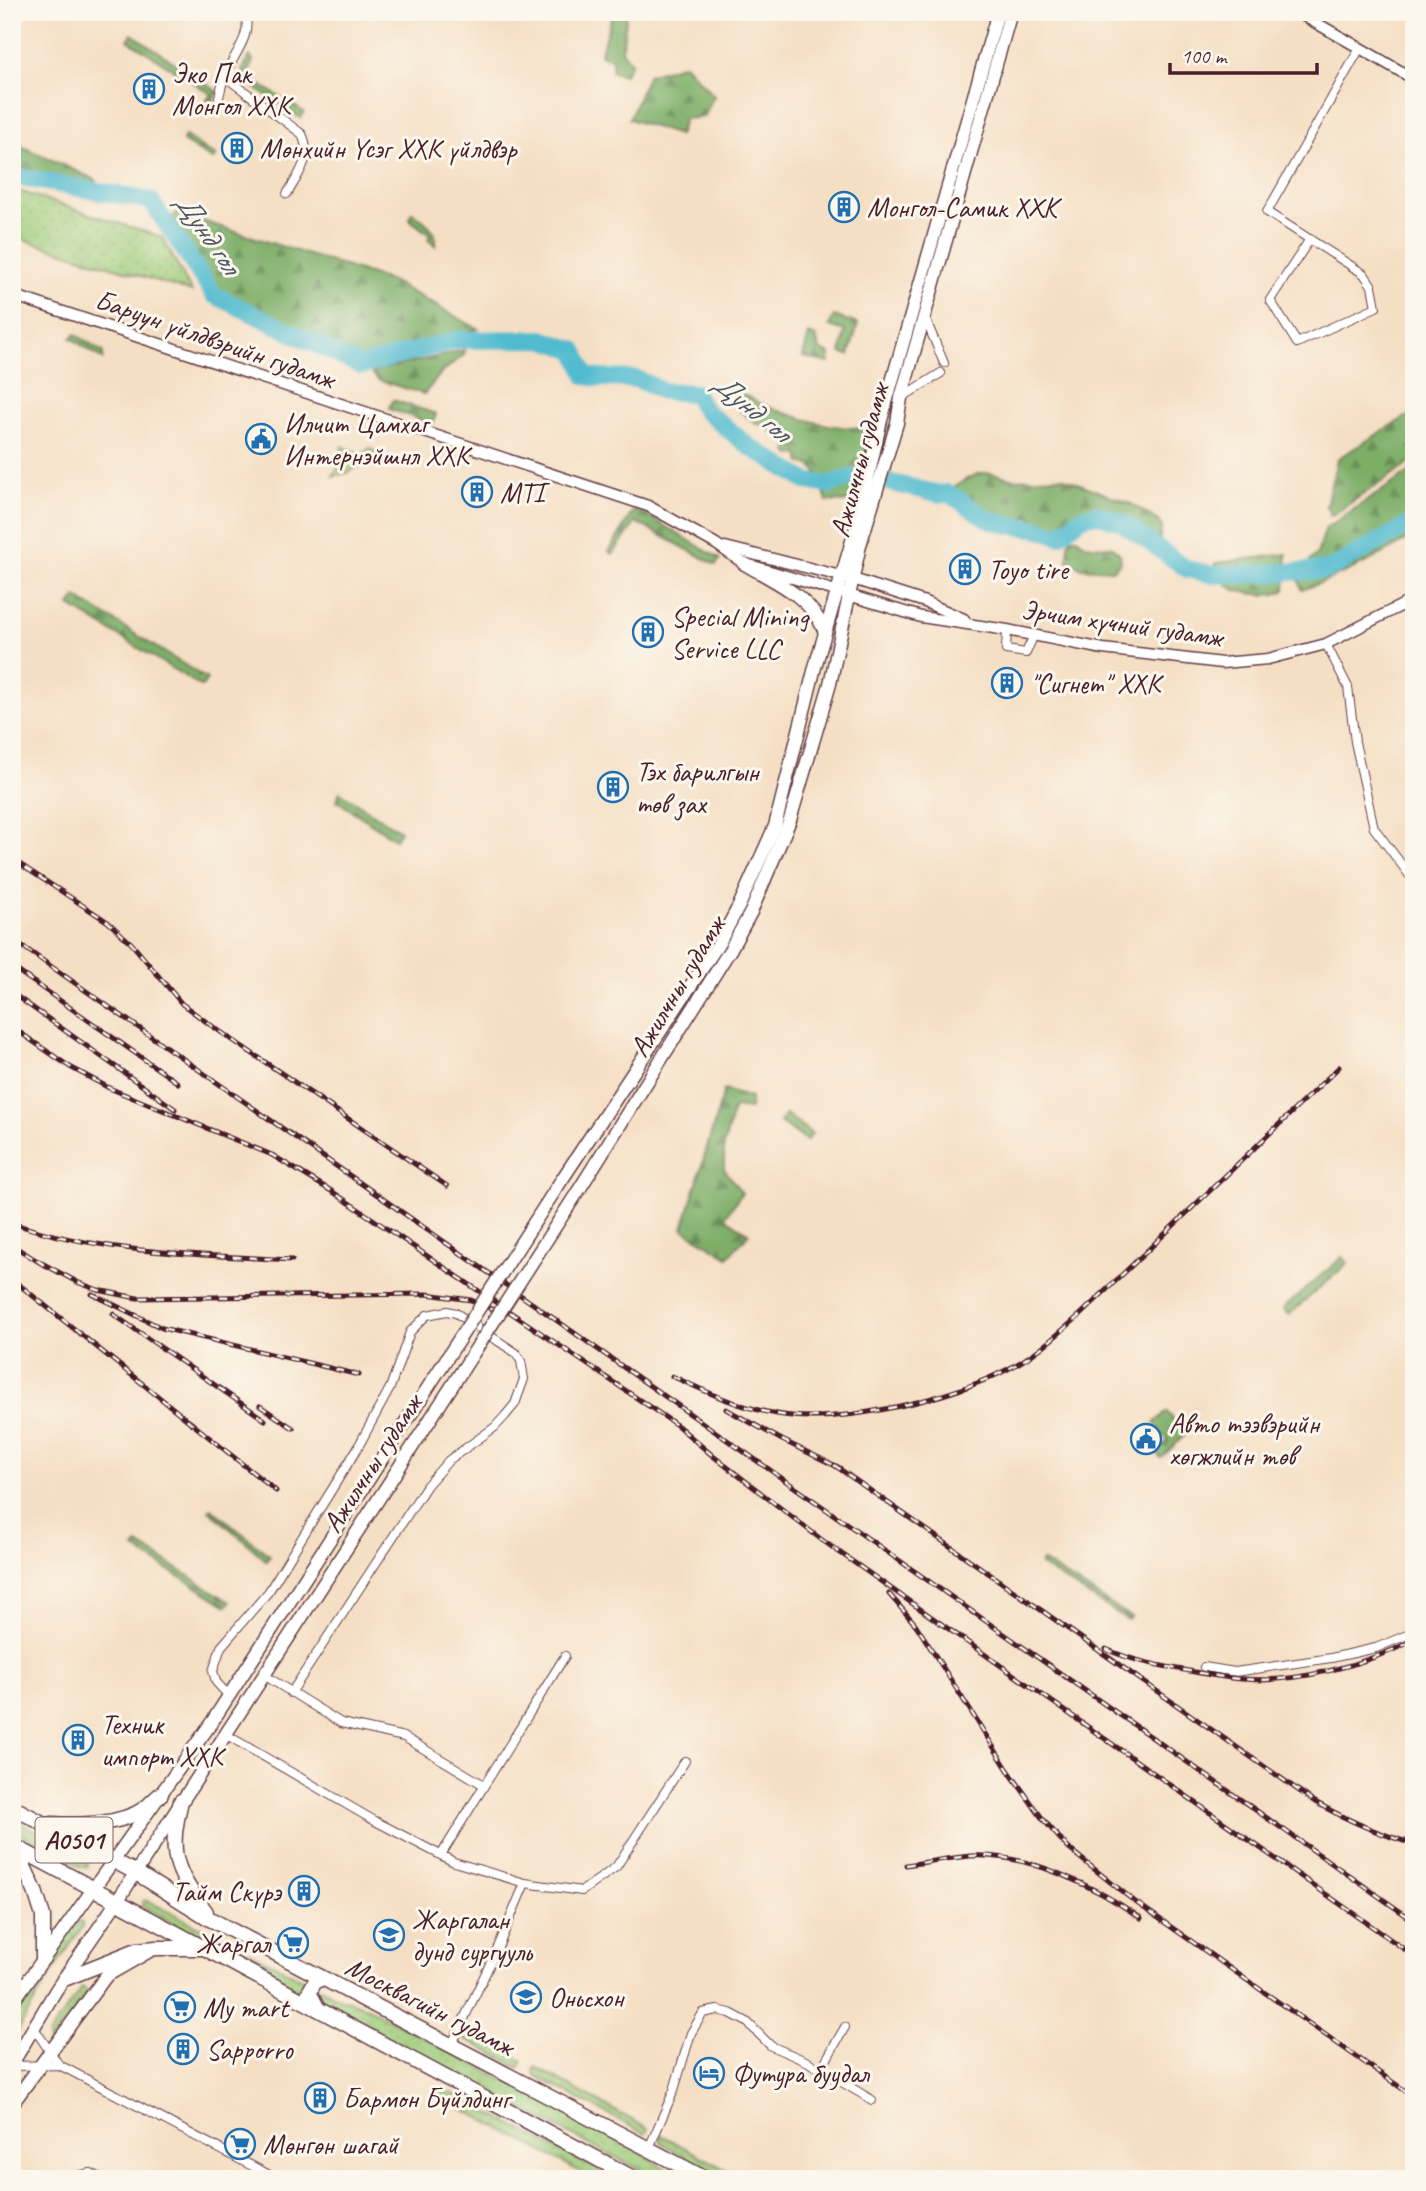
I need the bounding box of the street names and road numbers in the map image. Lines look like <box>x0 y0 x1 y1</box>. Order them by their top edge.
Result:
street label: Баруун үйлдвэрийн гудамж <box>91 282 342 397</box>
street label: Ажилчны гудамж <box>822 376 897 541</box>
street label: Эрчим хүчний гудамж <box>1019 592 1228 655</box>
street label: Ажилчны гудамж <box>621 907 734 1063</box>
street label: Ажилчны гудамж <box>314 1385 431 1539</box>
road number: A0501 <box>36 1817 112 1862</box>
street label: Москвагийн гудамж <box>340 1949 523 2065</box>

